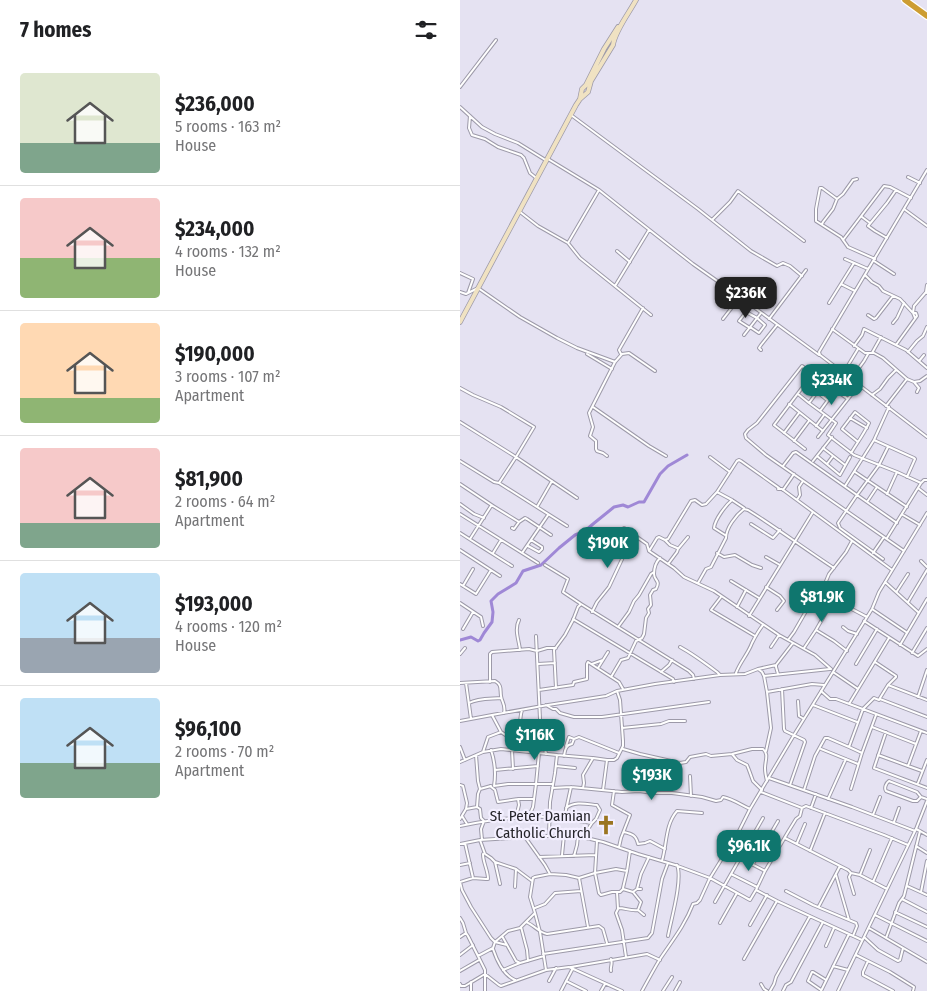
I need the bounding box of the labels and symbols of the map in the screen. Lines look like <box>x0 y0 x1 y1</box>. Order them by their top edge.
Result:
pin: $236K <box>711 276 781 319</box>
pin: $234K <box>797 364 867 406</box>
pin: $190K <box>573 526 643 569</box>
pin: $81.9K <box>781 580 863 623</box>
pin: $116K <box>500 718 570 761</box>
pin: $193K <box>617 758 687 801</box>
place label: St. Peter Damian Catholic Church <box>490 807 591 842</box>
church icon: St. Peter Damian Catholic Church <box>595 814 617 836</box>
pin: $96.1K <box>708 830 790 872</box>

